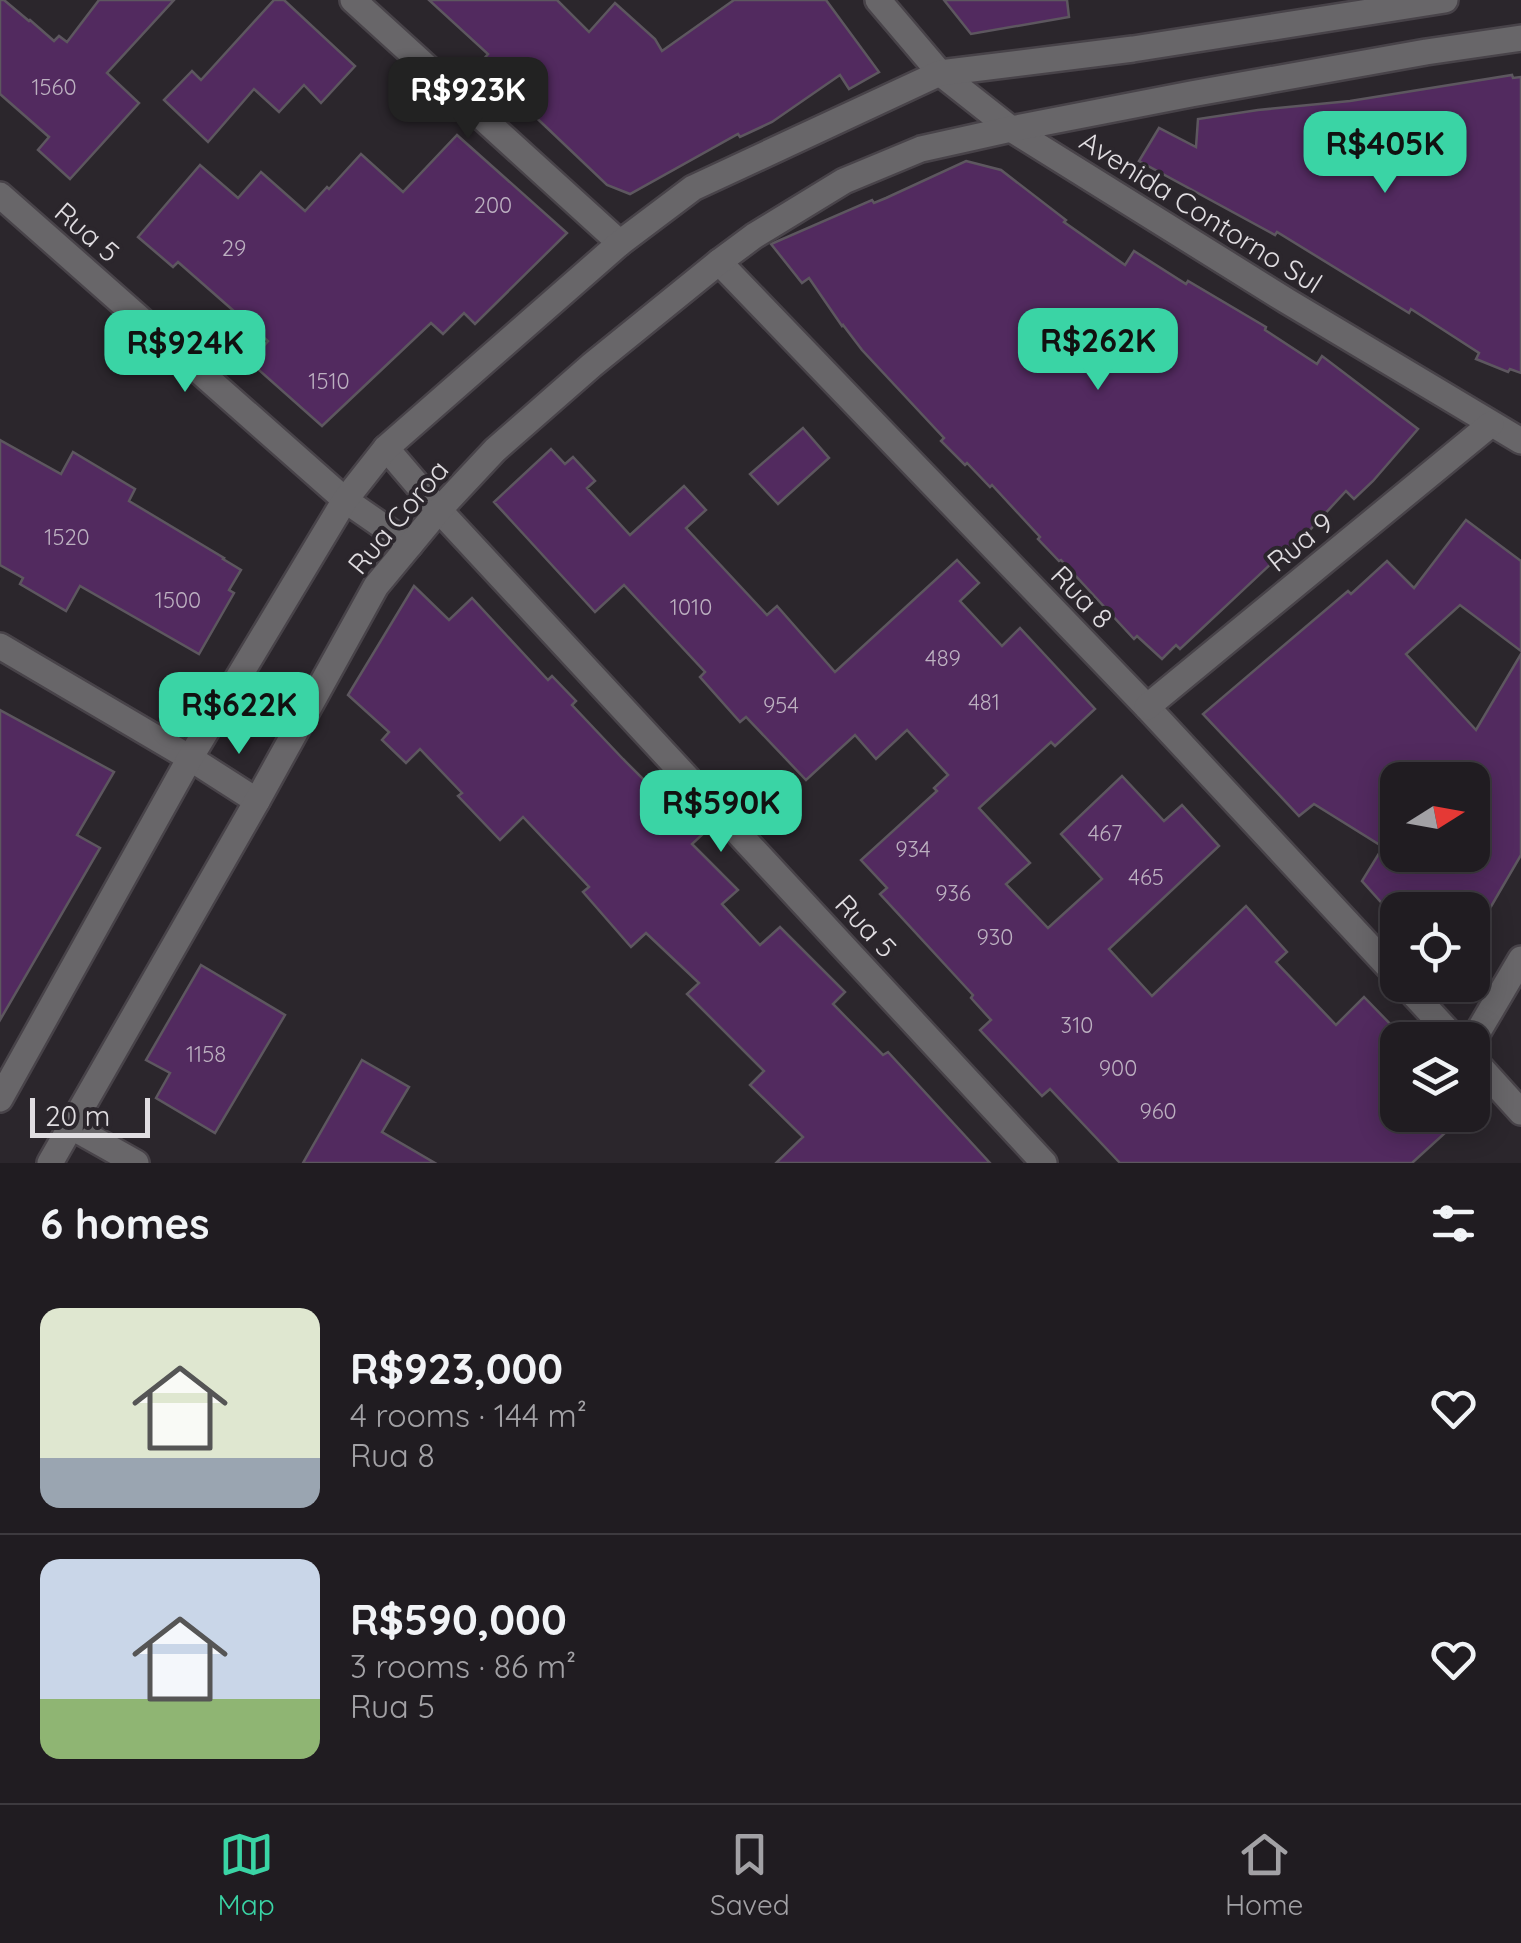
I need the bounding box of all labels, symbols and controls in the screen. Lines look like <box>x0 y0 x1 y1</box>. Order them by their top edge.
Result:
pin: R$923K <box>387 57 549 142</box>
text: R$923K <box>410 69 526 109</box>
house number: 1560 <box>31 73 77 101</box>
pin: R$405K <box>1304 111 1466 196</box>
street label: Avenida Contorno Sul <box>1074 123 1329 300</box>
text: R$405K <box>1326 123 1444 163</box>
house number: 200 <box>474 191 512 219</box>
street label: Rua 5 <box>48 194 127 269</box>
house number: 29 <box>222 234 246 262</box>
pin: R$262K <box>1017 308 1179 393</box>
pin: R$924K <box>104 310 266 395</box>
text: R$262K <box>1040 320 1156 360</box>
text: R$924K <box>126 322 244 362</box>
house number: 1510 <box>308 367 350 395</box>
street label: Rua Coroa <box>340 452 455 581</box>
street label: Rua 9 <box>1260 505 1340 579</box>
house number: 1520 <box>44 523 90 551</box>
street label: Rua 8 <box>1044 558 1121 635</box>
house number: 1500 <box>155 586 201 614</box>
house number: 1010 <box>670 593 712 621</box>
house number: 489 <box>925 644 961 672</box>
pin: R$622K <box>158 672 320 757</box>
text: R$622K <box>181 684 297 724</box>
house number: 481 <box>968 688 1000 716</box>
house number: 954 <box>763 691 799 719</box>
north arrow <box>1380 762 1490 872</box>
map controls <box>1380 762 1490 1132</box>
pin: R$590K <box>640 770 802 855</box>
text: R$590K <box>662 782 780 822</box>
house number: 467 <box>1088 819 1122 847</box>
house number: 934 <box>895 835 931 863</box>
house number: 465 <box>1128 863 1164 891</box>
house number: 936 <box>935 879 971 907</box>
street label: Rua 5 <box>828 887 904 965</box>
button: locate <box>1380 892 1490 1002</box>
house number: 930 <box>977 923 1013 951</box>
house number: 310 <box>1061 1011 1093 1039</box>
button: layers <box>1380 1022 1490 1132</box>
house number: 1158 <box>186 1040 226 1068</box>
house number: 900 <box>1099 1054 1137 1082</box>
scale bar <box>30 1093 150 1138</box>
house number: 960 <box>1139 1097 1177 1125</box>
text: 20 m <box>45 1098 110 1133</box>
icon: filters <box>1426 1196 1481 1251</box>
text: 6 homes <box>40 1197 210 1250</box>
text: R$923,000 <box>350 1342 563 1395</box>
icon: home <box>120 1348 240 1468</box>
icon: heart <box>1426 1381 1481 1436</box>
text: 4 rooms · 144 m² <box>350 1395 587 1435</box>
text: Rua 8 <box>350 1435 435 1475</box>
text: R$590,000 <box>350 1593 567 1646</box>
icon: home <box>120 1599 240 1719</box>
icon: heart <box>1426 1632 1481 1687</box>
text: 3 rooms · 86 m² <box>350 1646 576 1686</box>
text: Rua 5 <box>350 1686 435 1726</box>
tab: Map <box>218 1827 275 1922</box>
tab: Saved <box>710 1827 790 1922</box>
tab: Home <box>1225 1827 1303 1922</box>

